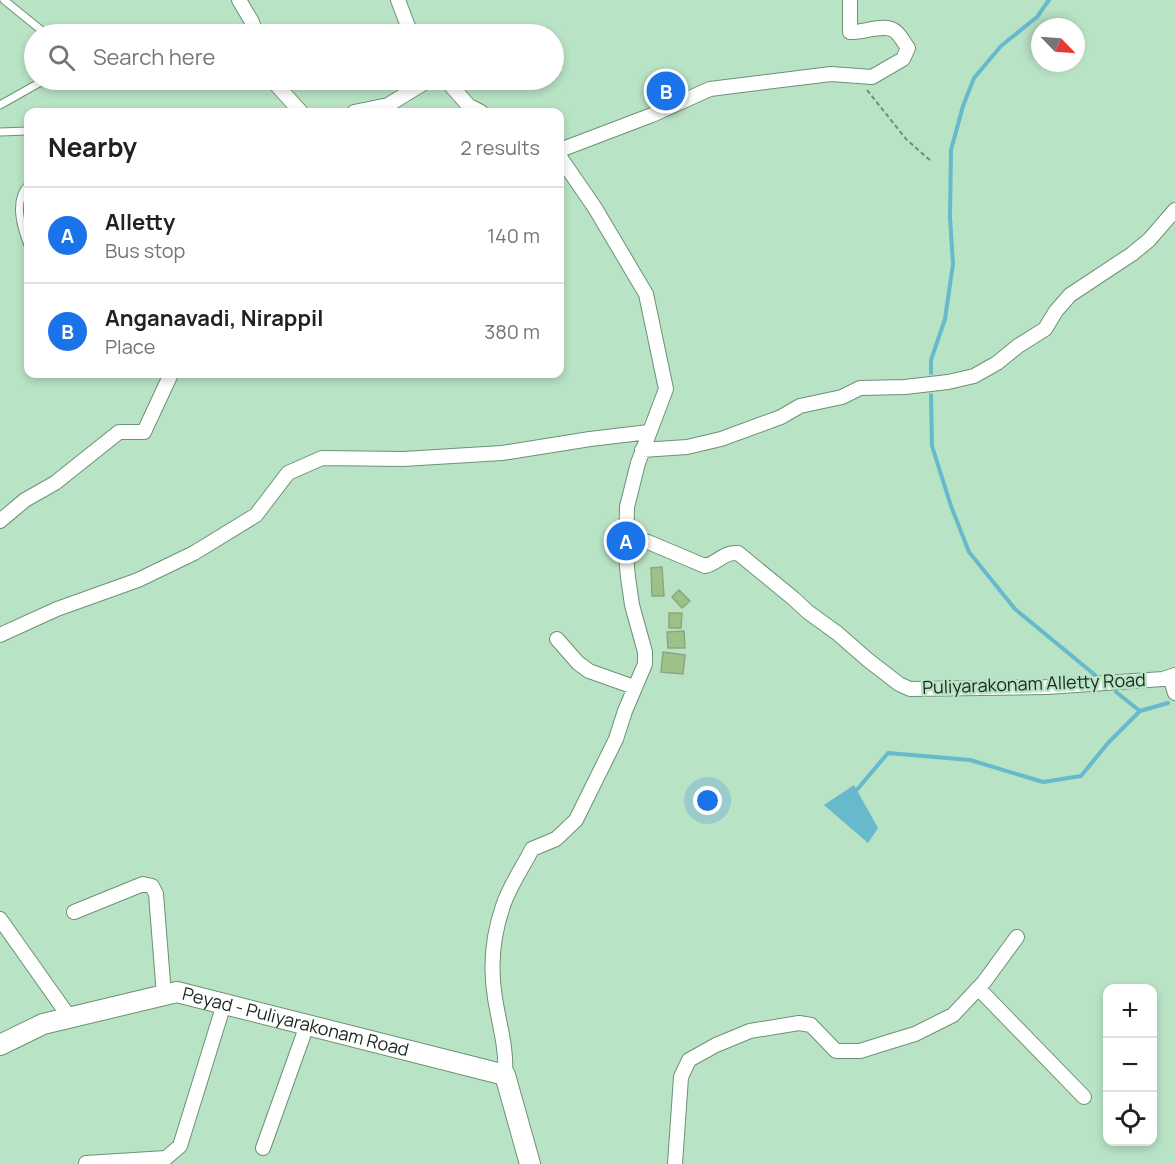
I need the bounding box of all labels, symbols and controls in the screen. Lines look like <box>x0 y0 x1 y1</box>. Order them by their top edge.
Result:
north arrow <box>1031 18 1085 72</box>
search box <box>24 24 564 90</box>
icon: search <box>45 41 78 74</box>
text: Search here <box>93 42 215 72</box>
pin: B <box>646 68 686 113</box>
text: Nearby <box>48 129 137 165</box>
text: 2 results <box>460 134 540 161</box>
text: Alletty <box>105 207 175 237</box>
text: A <box>61 222 74 249</box>
text: 140 m <box>487 222 540 249</box>
text: Bus stop <box>105 237 185 264</box>
text: Anganavadi, Nirappil <box>105 303 323 333</box>
text: B <box>61 318 74 345</box>
text: 380 m <box>484 318 540 345</box>
text: Place <box>105 333 155 360</box>
pin: A <box>606 518 646 564</box>
street label: Puliyarakonam Alletty Road <box>922 667 1146 699</box>
your location <box>693 786 722 815</box>
street label: Peyad - Puliyarakonam Road <box>180 981 412 1061</box>
map controls <box>1103 984 1157 1146</box>
button: + <box>1103 984 1157 1038</box>
button: − <box>1103 1038 1157 1092</box>
button: locate <box>1103 1092 1157 1146</box>

